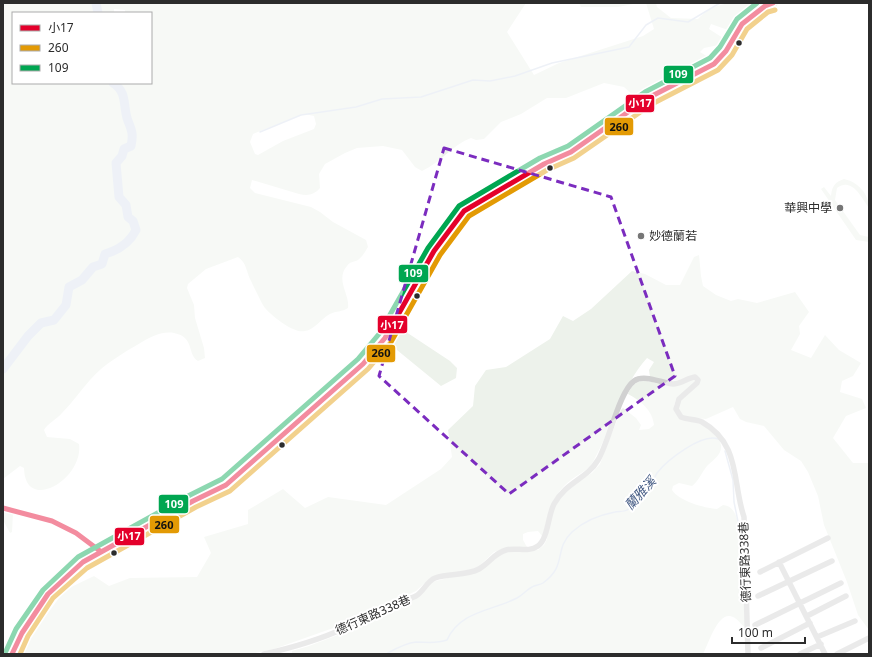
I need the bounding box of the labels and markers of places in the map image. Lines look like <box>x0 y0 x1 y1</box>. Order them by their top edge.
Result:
unlabelled marker <box>734 38 744 48</box>
unlabelled marker <box>545 163 555 173</box>
place label: 華興中學 <box>784 199 832 216</box>
marker: 華興中學 <box>835 203 845 213</box>
place label: 妙德蘭若 <box>649 227 697 244</box>
marker: 妙德蘭若 <box>636 231 646 241</box>
unlabelled marker <box>412 291 422 301</box>
unlabelled marker <box>277 440 287 450</box>
unlabelled marker <box>109 548 119 558</box>

